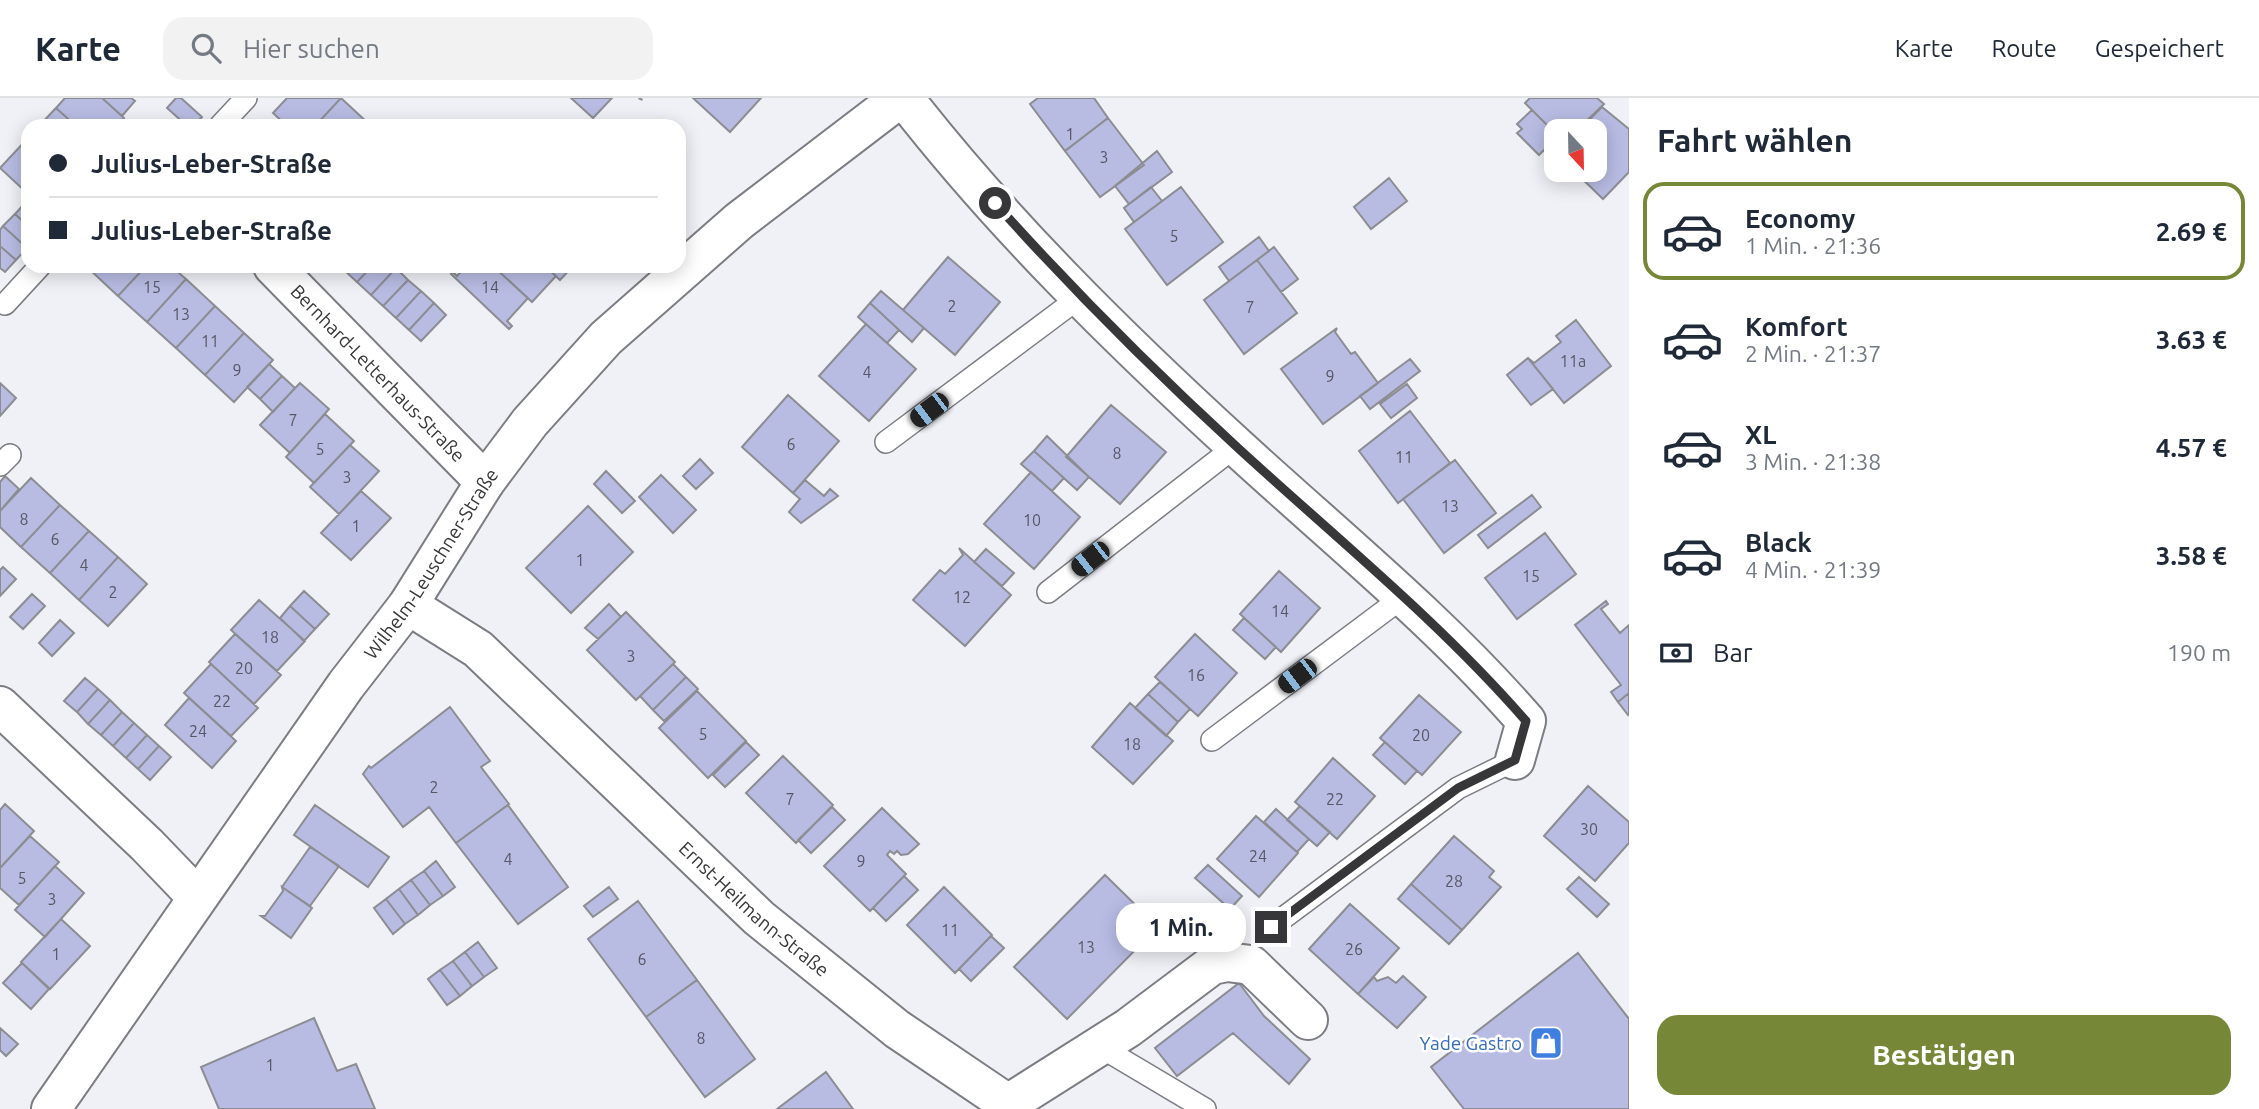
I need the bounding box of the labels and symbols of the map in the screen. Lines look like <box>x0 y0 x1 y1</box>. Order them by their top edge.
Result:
north arrow <box>1544 119 1606 182</box>
house number: 1 <box>1065 125 1075 143</box>
house number: 3 <box>1099 148 1109 166</box>
route start <box>979 187 1011 219</box>
house number: 5 <box>1169 227 1179 245</box>
house number: 15 <box>143 278 161 296</box>
house number: 14 <box>481 278 499 296</box>
street label: Bernhard-Letterhaus-Straße <box>286 280 470 466</box>
house number: 2 <box>947 297 957 315</box>
house number: 7 <box>1245 298 1255 316</box>
house number: 13 <box>172 305 190 323</box>
house number: 11 <box>201 332 219 350</box>
house number: 11a <box>1560 352 1586 370</box>
house number: 9 <box>232 361 242 379</box>
house number: 4 <box>862 363 872 381</box>
house number: 9 <box>1325 367 1335 385</box>
car <box>906 389 953 431</box>
house number: 7 <box>288 411 298 429</box>
house number: 6 <box>786 435 796 453</box>
house number: 5 <box>315 440 325 458</box>
house number: 8 <box>1112 444 1122 462</box>
house number: 11 <box>1395 448 1413 466</box>
street label: Wilhelm-Leuschner-Straße <box>359 464 503 663</box>
house number: 3 <box>342 468 352 486</box>
house number: 13 <box>1441 497 1459 515</box>
house number: 8 <box>19 510 29 528</box>
house number: 10 <box>1023 511 1041 529</box>
house number: 1 <box>351 517 361 535</box>
house number: 6 <box>50 530 60 548</box>
car <box>1067 538 1114 580</box>
house number: 1 <box>575 551 585 569</box>
house number: 4 <box>79 556 89 574</box>
house number: 15 <box>1522 567 1540 585</box>
house number: 2 <box>108 583 118 601</box>
house number: 12 <box>953 588 971 606</box>
house number: 14 <box>1271 602 1289 620</box>
house number: 18 <box>261 628 279 646</box>
house number: 3 <box>626 647 636 665</box>
car <box>1274 655 1321 697</box>
house number: 20 <box>235 659 253 677</box>
house number: 16 <box>1187 666 1205 684</box>
house number: 22 <box>213 692 231 710</box>
house number: 24 <box>189 722 207 740</box>
house number: 5 <box>698 725 708 743</box>
house number: 20 <box>1412 726 1430 744</box>
house number: 18 <box>1123 735 1141 753</box>
house number: 2 <box>429 778 439 796</box>
house number: 7 <box>785 790 795 808</box>
house number: 22 <box>1326 790 1344 808</box>
house number: 30 <box>1580 820 1598 838</box>
street label: Ernst-Heilmann-Straße <box>675 837 833 981</box>
house number: 24 <box>1249 847 1267 865</box>
house number: 4 <box>503 850 513 868</box>
house number: 9 <box>856 852 866 870</box>
house number: 5 <box>17 869 27 887</box>
house number: 28 <box>1445 872 1463 890</box>
house number: 3 <box>47 890 57 908</box>
callout: 1 Min. <box>1117 902 1246 952</box>
route end <box>1255 911 1287 943</box>
house number: 11 <box>941 921 959 939</box>
house number: 13 <box>1077 938 1095 956</box>
house number: 26 <box>1345 940 1363 958</box>
house number: 1 <box>51 945 61 963</box>
house number: 6 <box>637 950 647 968</box>
shop icon: Yade Gastro <box>1527 1024 1565 1062</box>
house number: 8 <box>696 1029 706 1047</box>
place label: Yade Gastro <box>1420 1032 1522 1054</box>
house number: 1 <box>265 1056 275 1074</box>

